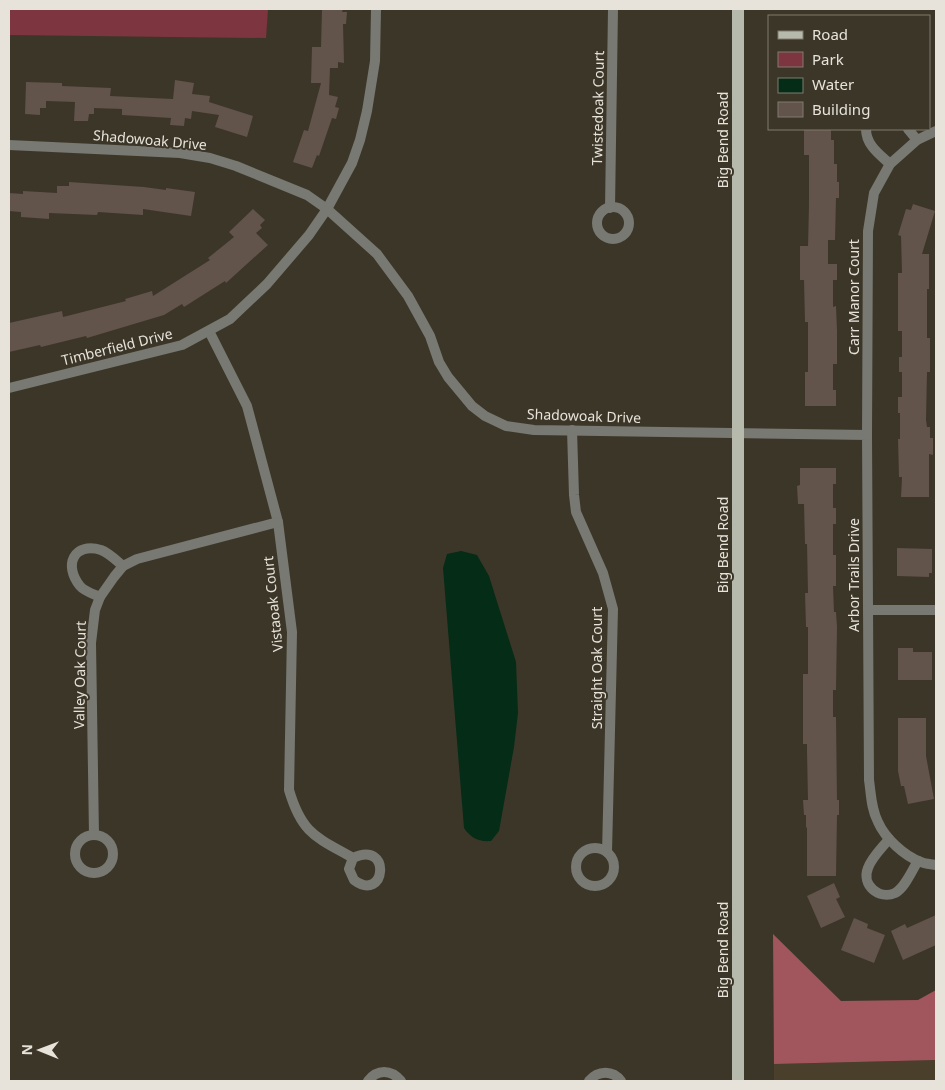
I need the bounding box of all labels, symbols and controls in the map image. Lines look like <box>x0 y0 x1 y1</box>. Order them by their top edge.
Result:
legend <box>768 15 930 130</box>
text: Road <box>812 24 848 44</box>
text: Park <box>812 49 844 69</box>
street label: Twistedoak Court <box>587 51 608 165</box>
text: Water <box>812 74 854 94</box>
street label: Big Bend Road <box>713 92 732 188</box>
text: Building <box>812 99 870 119</box>
street label: Shadowoak Drive <box>92 125 208 154</box>
street label: Carr Manor Court <box>844 239 863 355</box>
street label: Timberfield Drive <box>59 324 174 369</box>
street label: Shadowoak Drive <box>527 404 641 427</box>
street label: Big Bend Road <box>713 497 732 593</box>
street label: Arbor Trails Drive <box>844 518 863 632</box>
street label: Vistaoak Court <box>258 555 287 653</box>
street label: Straight Oak Court <box>587 607 606 729</box>
street label: Valley Oak Court <box>69 621 90 729</box>
street label: Big Bend Road <box>713 902 732 998</box>
north arrow <box>15 1025 65 1075</box>
text: N <box>17 1044 36 1056</box>

